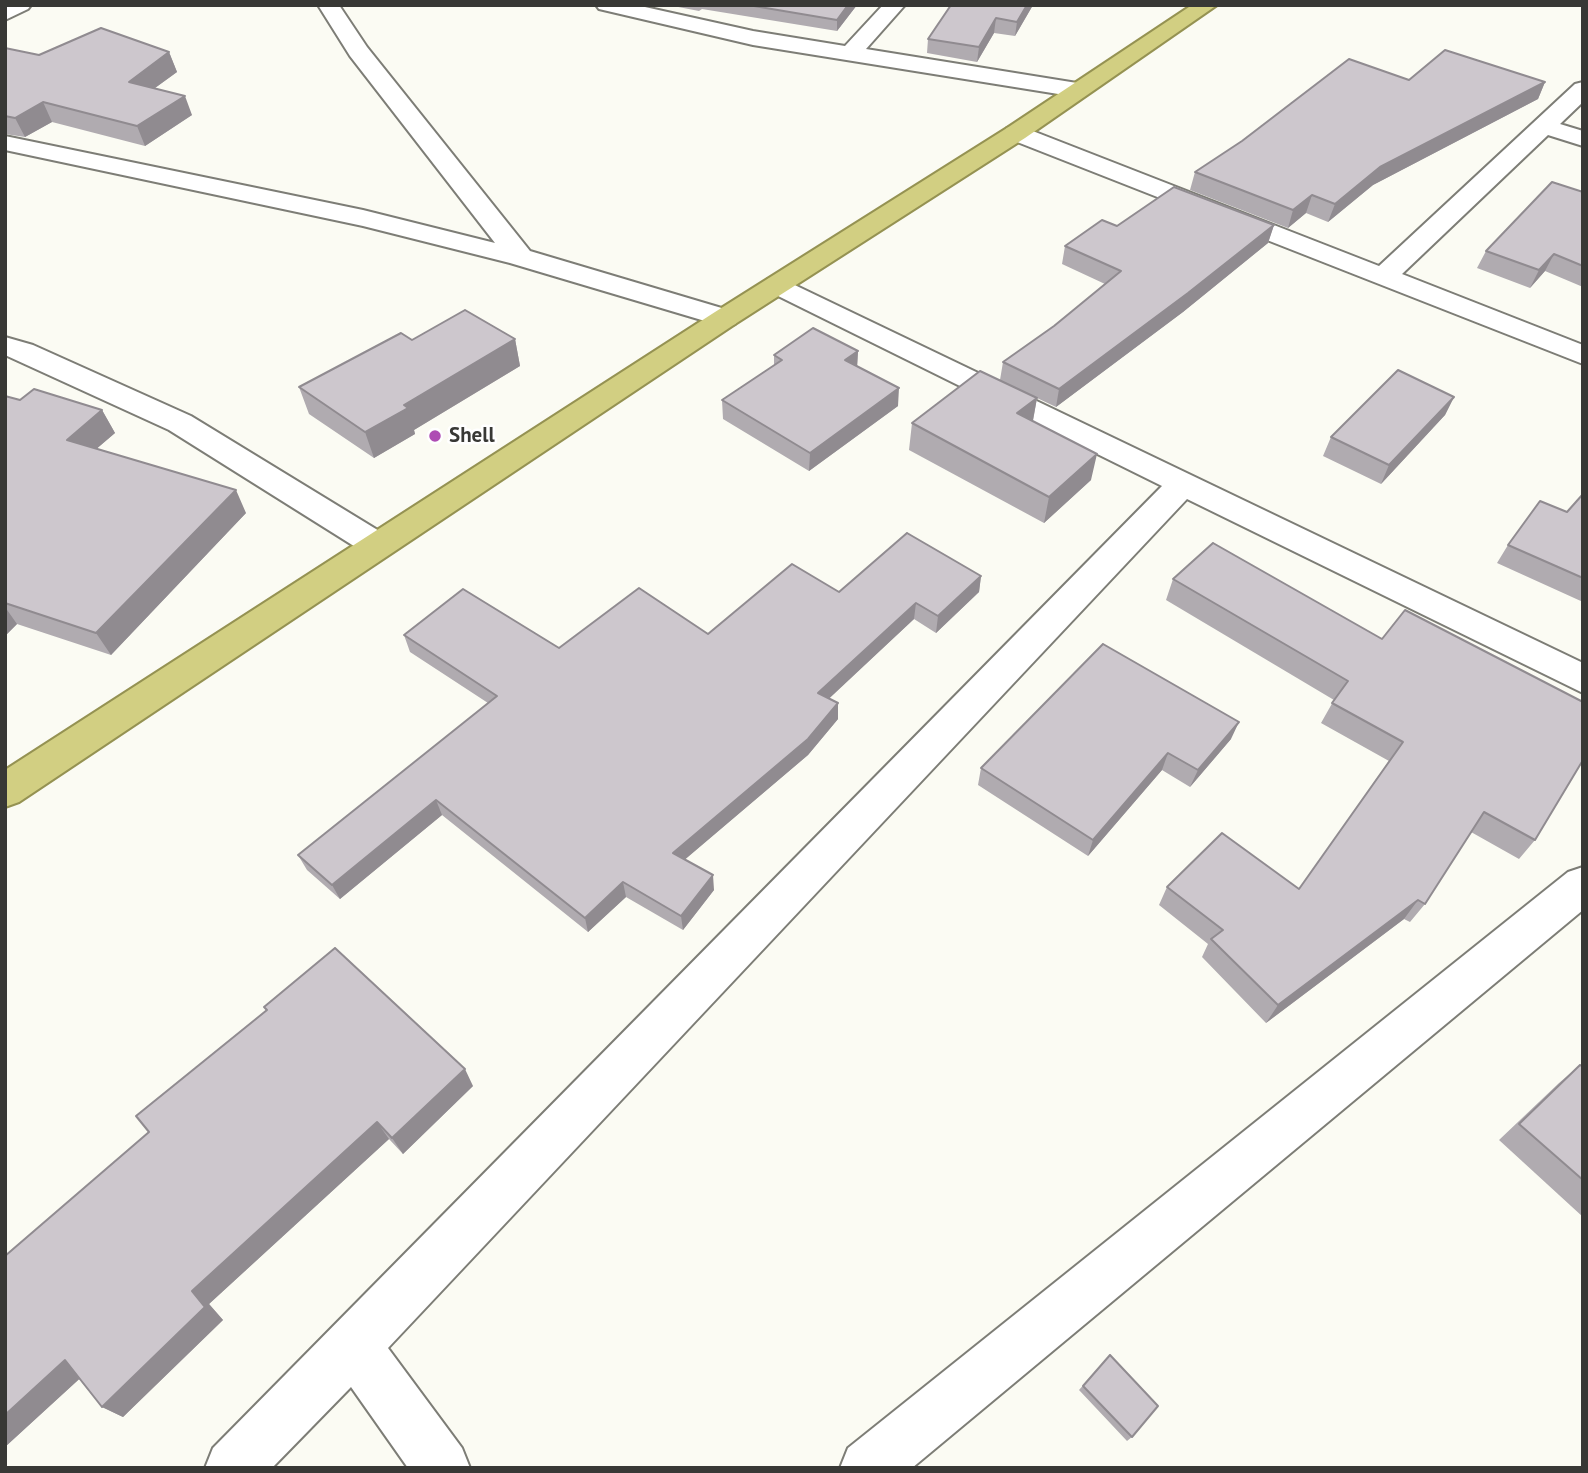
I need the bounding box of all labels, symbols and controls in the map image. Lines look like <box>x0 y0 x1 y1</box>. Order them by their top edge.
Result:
place label: Shell <box>449 423 495 449</box>
marker: Shell <box>427 428 443 444</box>

